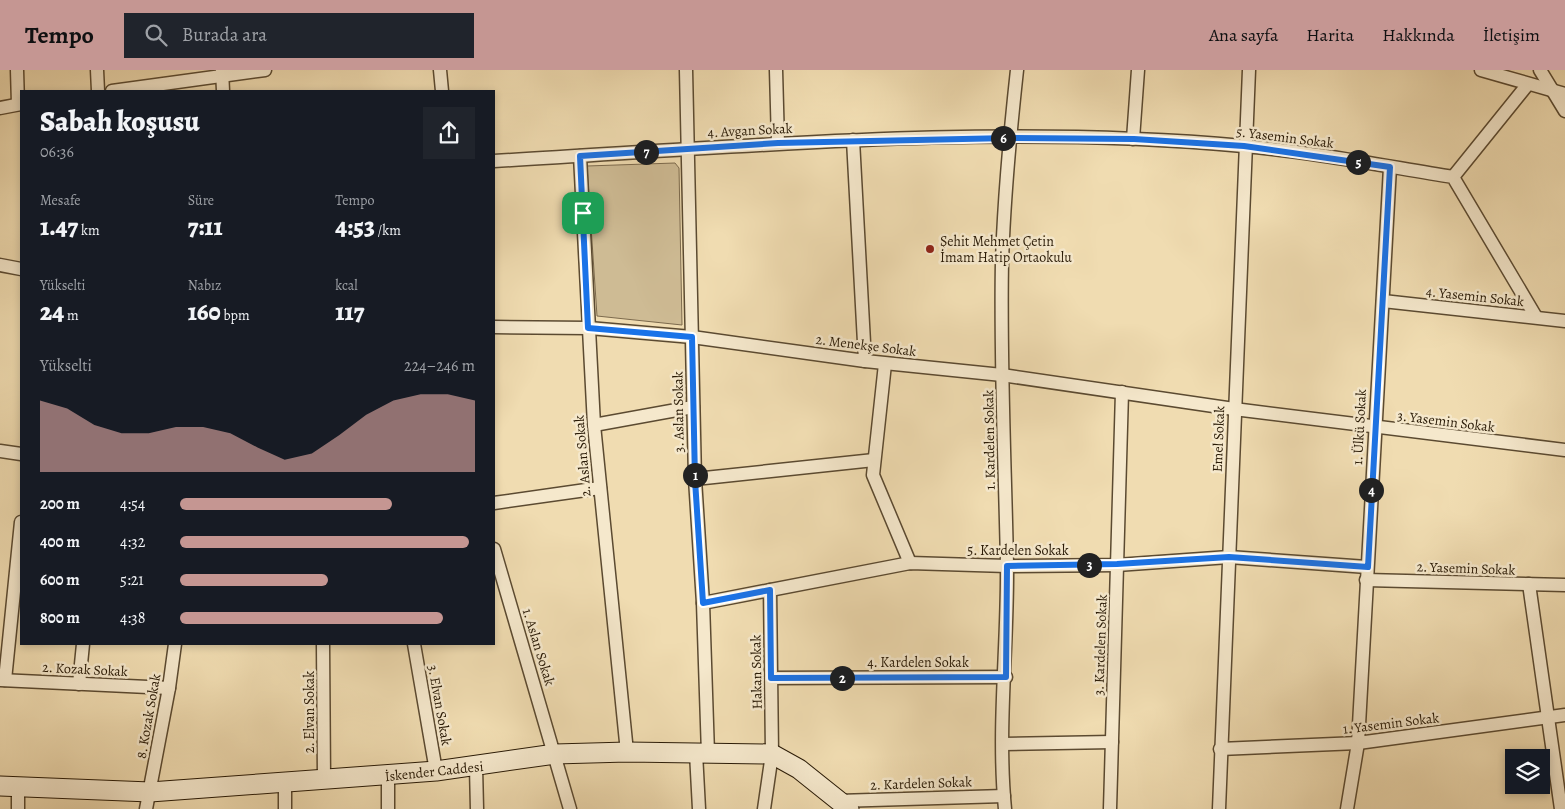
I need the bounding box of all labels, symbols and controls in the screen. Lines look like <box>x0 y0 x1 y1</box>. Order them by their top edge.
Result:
search box <box>124 13 474 58</box>
text: Tempo <box>25 19 94 51</box>
icon: search <box>142 21 170 49</box>
text: Burada ara <box>182 22 267 48</box>
text: Ana sayfa <box>1209 23 1278 47</box>
text: Harita <box>1306 23 1354 47</box>
text: Hakkında <box>1382 23 1455 47</box>
text: İletişim <box>1483 23 1540 47</box>
text: Sabah koşusu <box>40 103 200 141</box>
button: share <box>423 107 475 159</box>
street label: 4. Avgan Sokak <box>707 119 793 142</box>
street label: 5. Yasemin Sokak <box>1235 122 1335 153</box>
pin: 6 <box>990 126 1016 150</box>
text: 6 <box>1000 129 1007 148</box>
pin: 7 <box>634 140 658 164</box>
text: 06:36 <box>40 141 74 163</box>
text: 7 <box>644 143 649 162</box>
pin: 5 <box>1346 150 1370 174</box>
text: 5 <box>1356 153 1361 172</box>
text: Mesafe <box>40 191 81 210</box>
text: Süre <box>188 191 214 210</box>
text: Tempo <box>335 191 374 210</box>
pin <box>562 192 604 234</box>
icon: arrive <box>569 199 597 227</box>
text: 1.47 <box>40 210 78 244</box>
text: 7:11 <box>188 210 223 244</box>
text: 4:53 <box>335 210 375 244</box>
text: km <box>78 221 100 240</box>
text: /km <box>375 221 401 240</box>
place label: Şehit Mehmet Çetin İmam Hatip Ortaokulu <box>940 232 1072 267</box>
marker: Şehit Mehmet Çetin İmam Hatip Ortaokulu <box>924 243 936 255</box>
text: Yükselti <box>40 276 86 295</box>
text: Nabız <box>188 276 221 295</box>
text: kcal <box>335 276 358 295</box>
street label: 4. Yasemin Sokak <box>1425 282 1525 311</box>
text: 24 <box>40 295 64 329</box>
text: 160 <box>188 295 221 329</box>
text: 117 <box>335 295 364 329</box>
text: m <box>64 306 79 325</box>
text: bpm <box>221 306 250 325</box>
street label: 2. Menekşe Sokak <box>815 330 917 361</box>
text: Yükselti <box>40 355 92 377</box>
text: 224–246 m <box>404 355 475 377</box>
street label: 3. Aslan Sokak <box>668 371 689 453</box>
street label: 1. Ülkü Sokak <box>1348 389 1371 466</box>
street label: 1. Kardelen Sokak <box>979 390 1000 490</box>
street label: Emel Sokak <box>1208 406 1229 472</box>
street label: 3. Yasemin Sokak <box>1396 406 1496 437</box>
street label: 2. Aslan Sokak <box>569 414 596 498</box>
pin: 1 <box>682 462 708 488</box>
text: 1 <box>693 466 698 485</box>
pin: 4 <box>1358 478 1384 502</box>
text: 4 <box>1368 481 1375 500</box>
text: 200 m <box>40 493 80 515</box>
text: 4:54 <box>120 493 145 515</box>
text: 400 m <box>40 531 80 553</box>
text: 4:32 <box>120 531 145 553</box>
street label: 5. Kardelen Sokak <box>967 541 1069 560</box>
pin: 3 <box>1076 552 1102 578</box>
text: 3 <box>1086 556 1093 575</box>
street label: 2. Yasemin Sokak <box>1416 557 1516 580</box>
text: 600 m <box>40 569 80 591</box>
text: 5:21 <box>120 569 144 591</box>
street label: 3. Kardelen Sokak <box>1089 594 1112 696</box>
street label: 1. Aslan Sokak <box>518 606 559 688</box>
text: 800 m <box>40 607 80 629</box>
text: 4:38 <box>120 607 145 629</box>
street label: Hakan Sokak <box>746 634 767 710</box>
street label: 4. Kardelen Sokak <box>867 653 969 672</box>
street label: 2. Kozak Sokak <box>42 658 128 681</box>
street label: 3. Elvan Sokak <box>423 663 456 747</box>
pin: 2 <box>830 666 854 690</box>
text: 2 <box>839 669 846 688</box>
street label: 2. Elvan Sokak <box>300 671 319 753</box>
street label: 8. Kozak Sokak <box>132 672 165 760</box>
street label: 1. Yasemin Sokak <box>1342 708 1440 739</box>
map controls <box>1505 749 1550 794</box>
button: layers <box>1505 749 1550 794</box>
street label: İskender Caddesi <box>384 757 484 786</box>
street label: 2. Kardelen Sokak <box>870 772 972 795</box>

